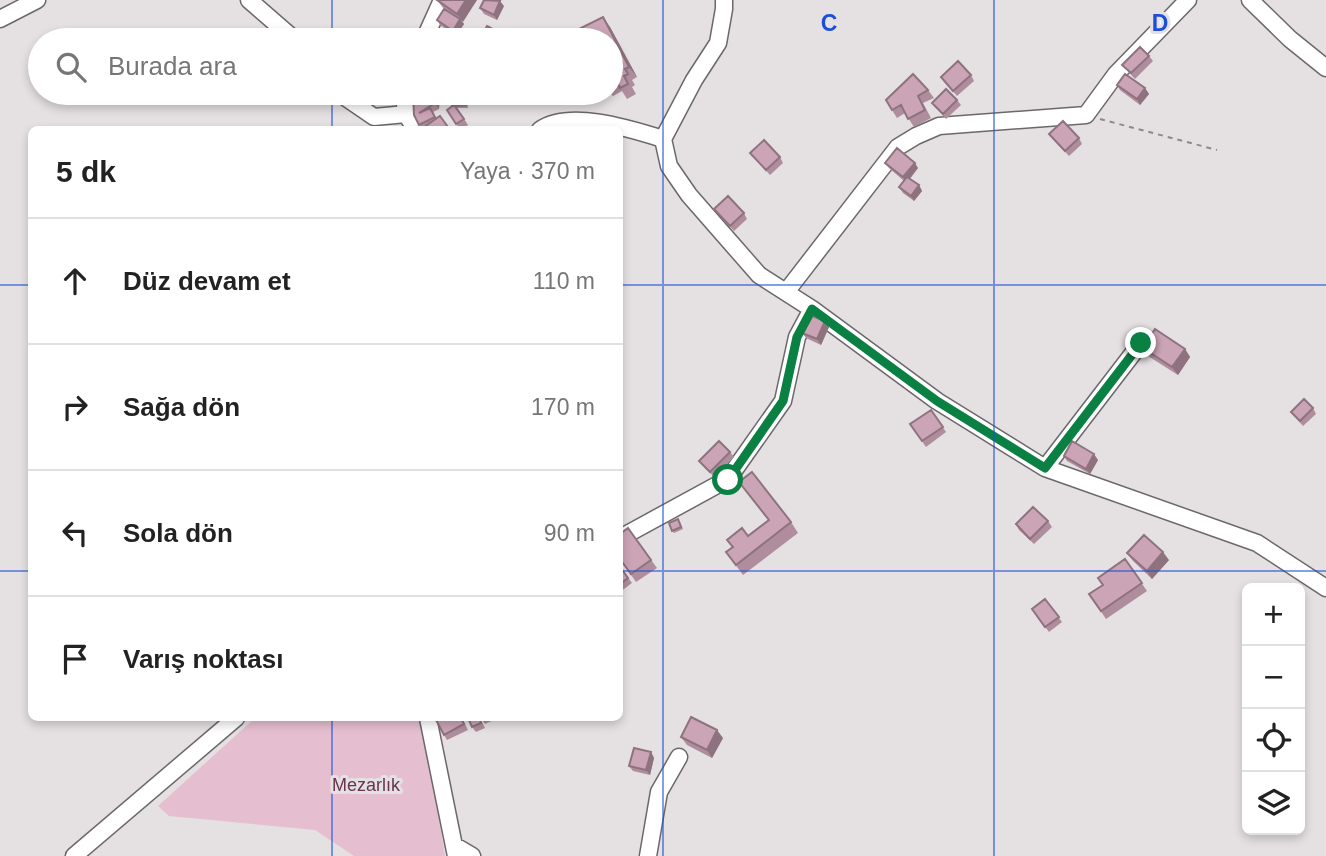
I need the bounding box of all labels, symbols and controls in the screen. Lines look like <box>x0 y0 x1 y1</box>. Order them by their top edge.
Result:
text: C <box>821 10 837 36</box>
text: D <box>1152 10 1168 36</box>
search box <box>28 28 623 105</box>
icon: search <box>52 48 90 86</box>
text: Burada ara <box>108 51 237 81</box>
text: 5 dk <box>56 155 116 188</box>
text: Yaya · 370 m <box>460 158 595 184</box>
icon: ahead <box>56 262 94 300</box>
text: Düz devam et <box>123 266 291 296</box>
text: 110 m <box>533 268 595 294</box>
route end <box>1125 327 1156 358</box>
icon: right <box>56 388 94 426</box>
text: Sağa dön <box>123 392 240 422</box>
text: 170 m <box>531 394 595 420</box>
route start <box>712 464 743 495</box>
icon: left <box>56 514 94 552</box>
text: Sola dön <box>123 518 233 548</box>
text: 90 m <box>544 520 595 546</box>
map controls <box>1242 583 1305 835</box>
button: + <box>1242 583 1305 646</box>
icon: arrive <box>56 640 94 678</box>
text: Varış noktası <box>123 644 283 674</box>
button: − <box>1242 646 1305 709</box>
button: locate <box>1242 709 1305 772</box>
button: layers <box>1242 772 1305 835</box>
park label: Mezarlık <box>332 775 401 795</box>

